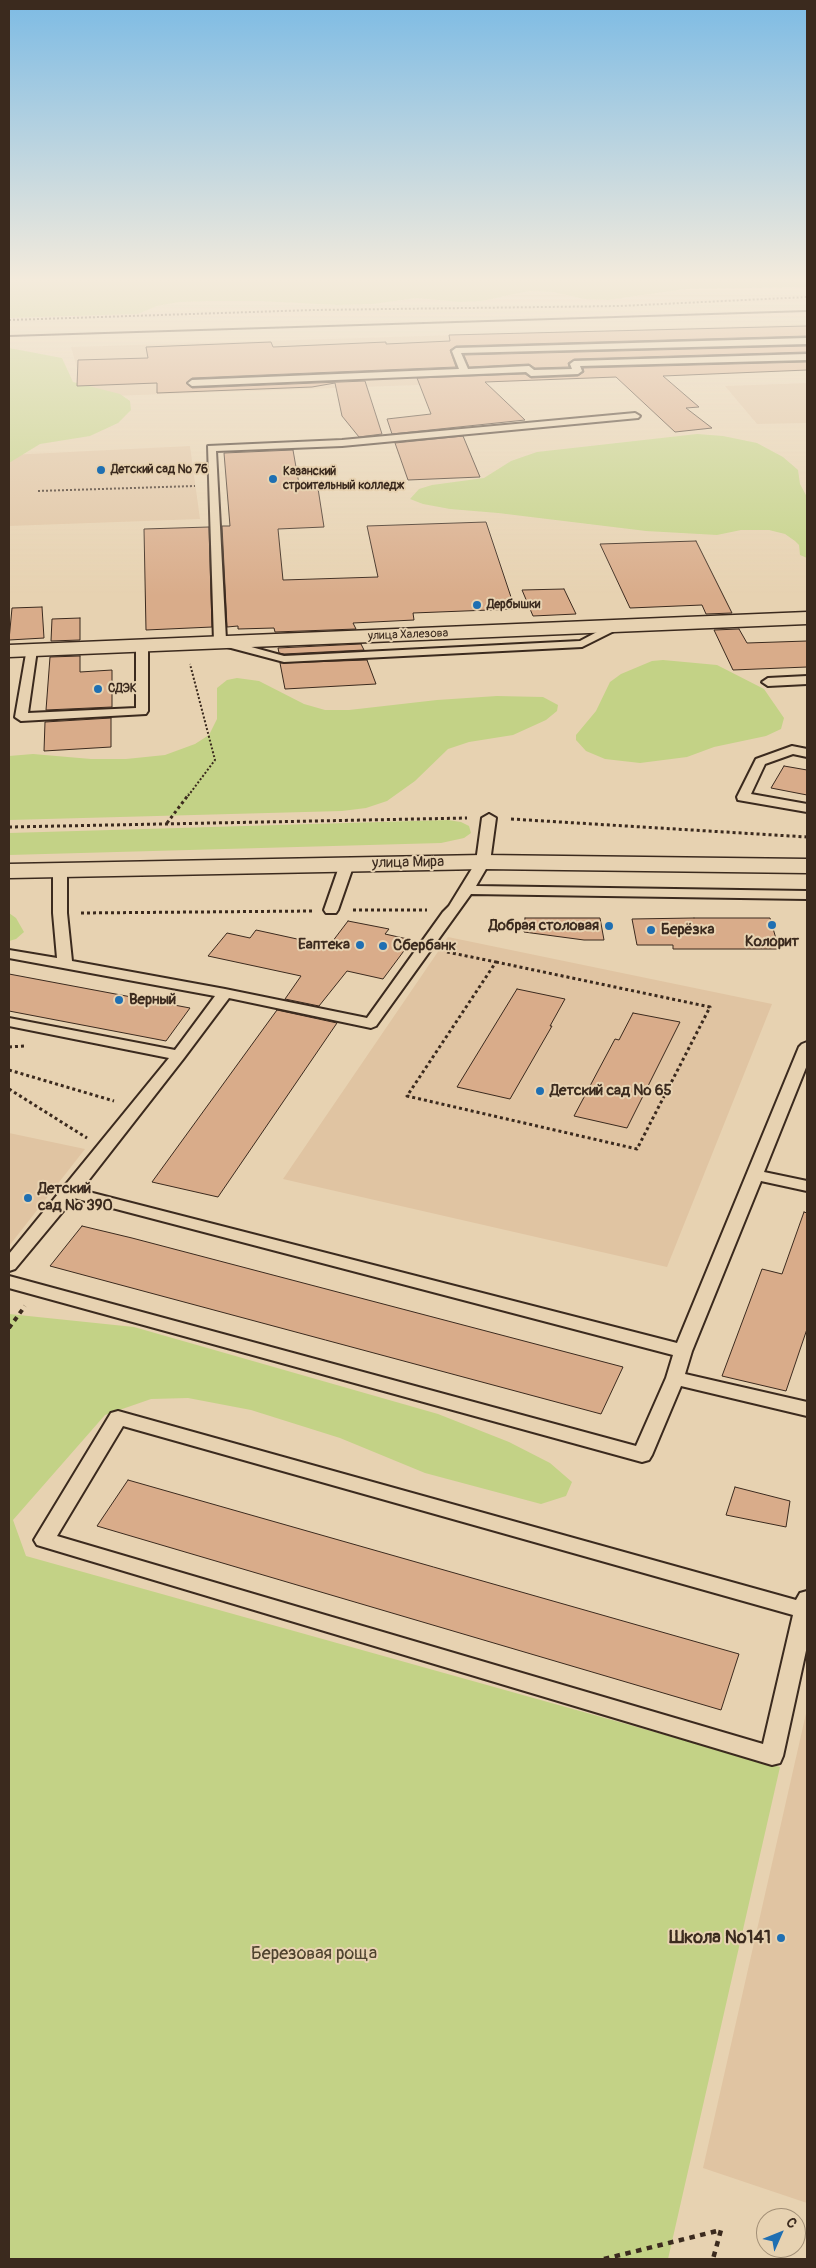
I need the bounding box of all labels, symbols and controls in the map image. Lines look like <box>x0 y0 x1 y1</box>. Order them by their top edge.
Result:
place label: Детский сад № 76 <box>111 463 208 477</box>
marker: Детский сад № 76 <box>95 464 107 476</box>
place label: Казанский строительный колледж <box>283 465 404 493</box>
marker: Казанский строительный колледж <box>267 473 279 485</box>
place label: Дербышки <box>487 598 540 612</box>
marker: Дербышки <box>471 599 483 611</box>
street label: улица Халезова <box>368 626 448 644</box>
place label: СДЭК <box>108 682 137 696</box>
marker: СДЭК <box>92 683 104 695</box>
street label: улица Мира <box>372 853 444 873</box>
place label: Добрая столовая <box>489 917 599 935</box>
marker: Колорит <box>766 919 778 931</box>
marker: Добрая столовая <box>603 920 615 932</box>
place label: Берёзка <box>661 921 715 939</box>
marker: Берёзка <box>645 924 657 936</box>
place label: Колорит <box>745 933 799 951</box>
place label: Еаптека <box>298 936 350 954</box>
place label: Сбербанк <box>393 937 456 955</box>
marker: Еаптека <box>354 939 366 951</box>
marker: Сбербанк <box>377 940 389 952</box>
place label: Верный <box>129 991 176 1009</box>
marker: Верный <box>113 994 125 1006</box>
place label: Детский сад № 65 <box>550 1082 672 1100</box>
marker: Детский сад № 65 <box>534 1085 546 1097</box>
place label: Детский сад № 390 <box>38 1180 113 1215</box>
marker: Детский сад № 390 <box>22 1192 34 1204</box>
place label: Школа №141 <box>669 1927 771 1949</box>
marker: Школа №141 <box>775 1932 787 1944</box>
park label: Березовая роща <box>251 1943 377 1965</box>
north arrow <box>756 2208 806 2258</box>
text: С <box>782 2214 801 2232</box>

